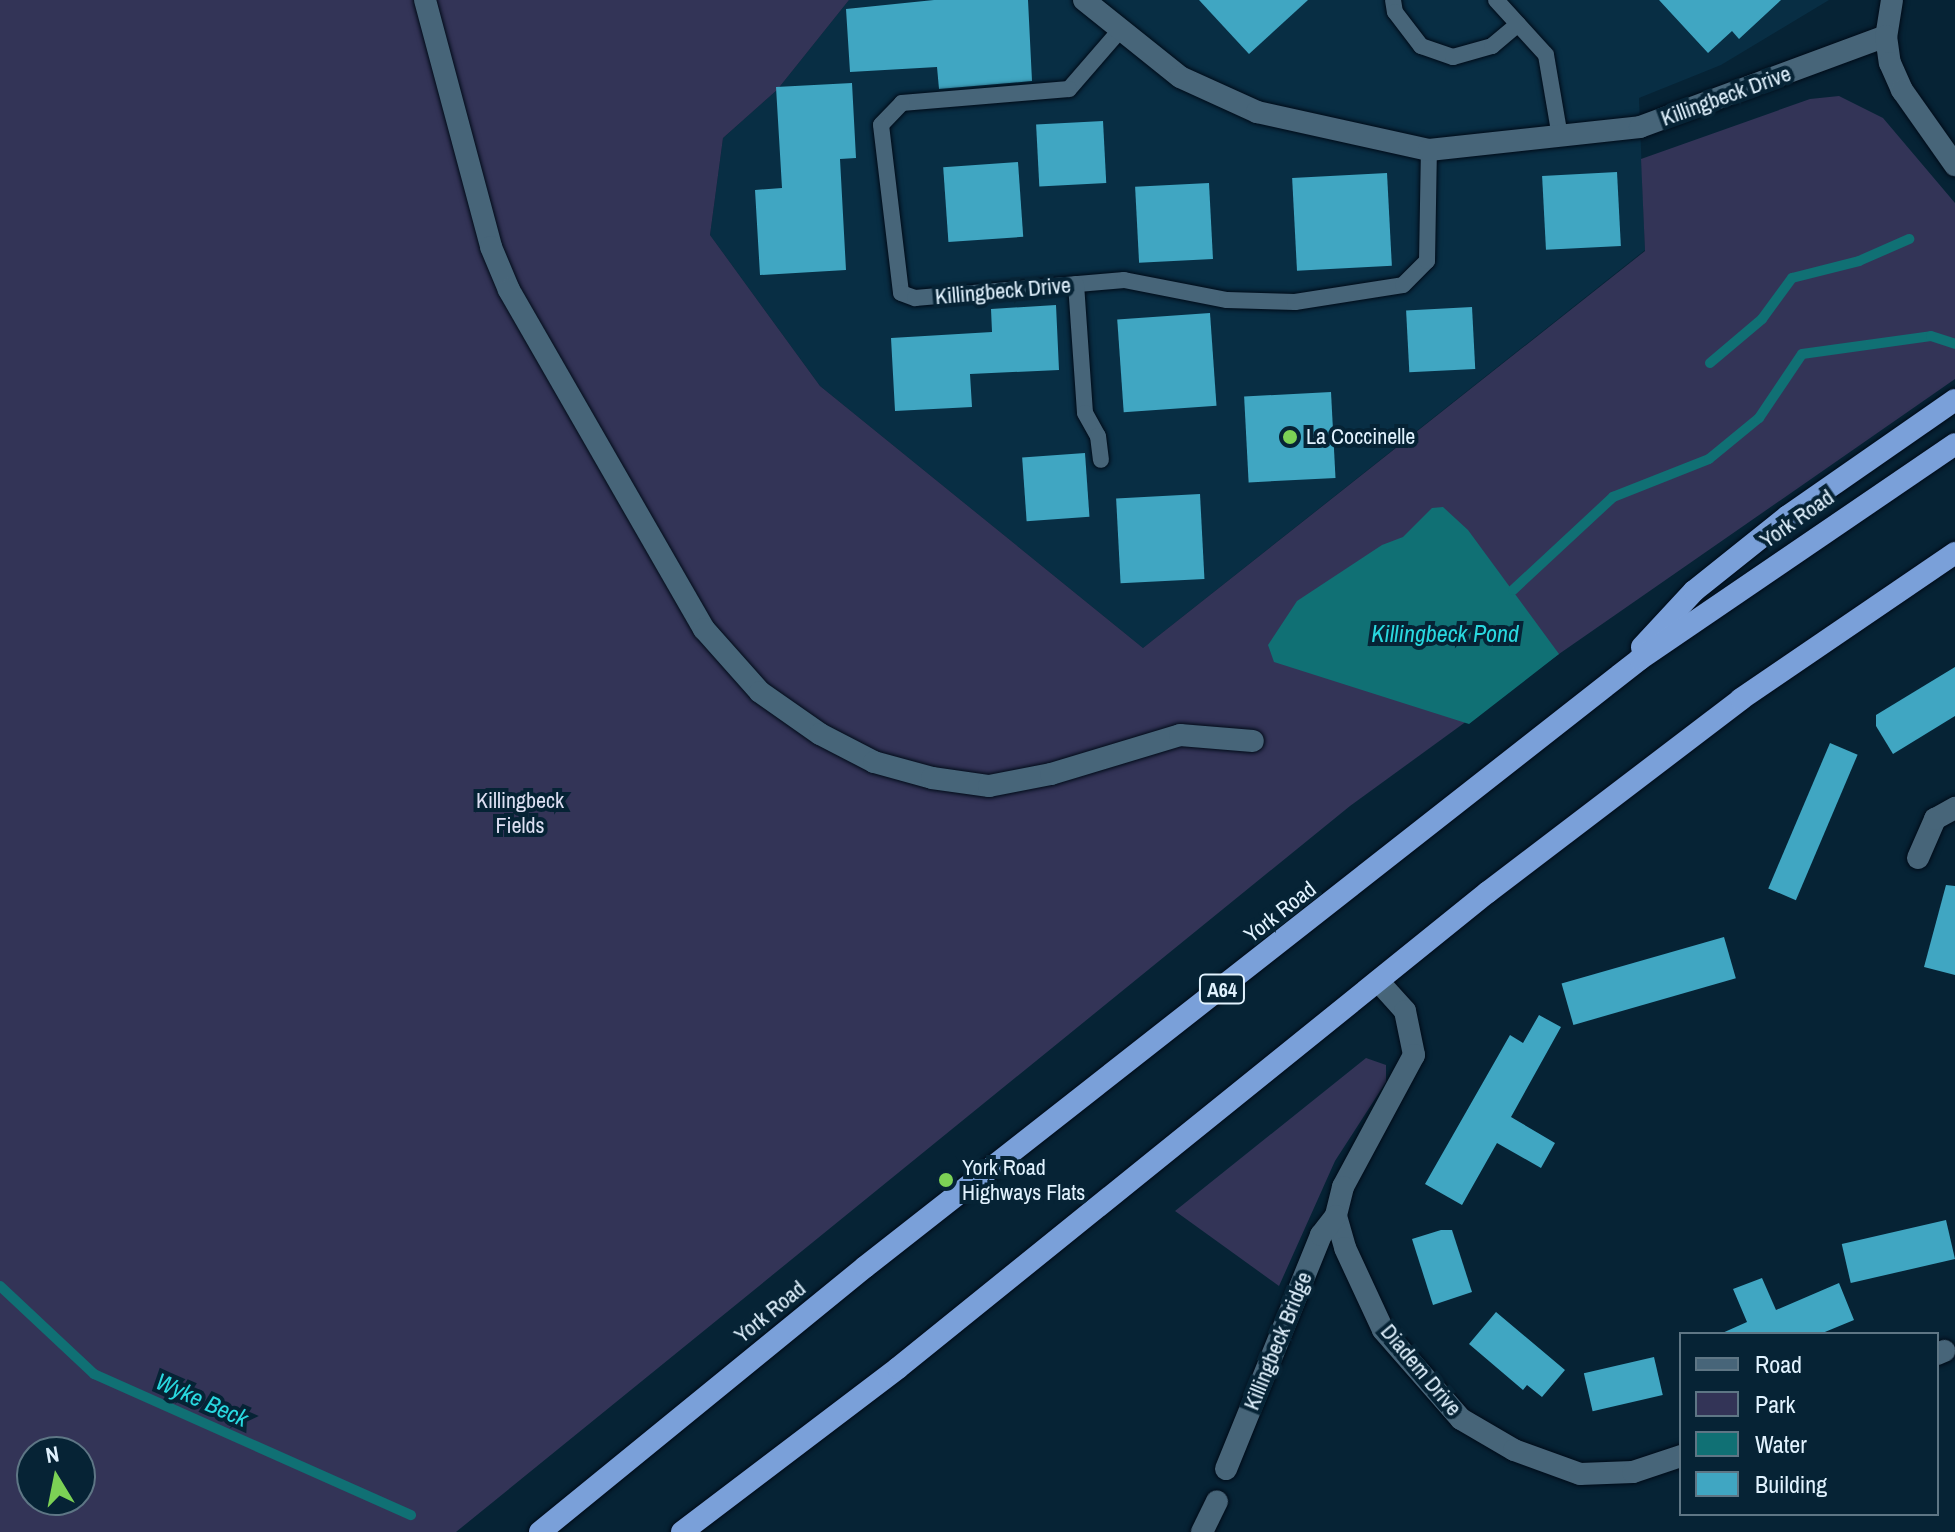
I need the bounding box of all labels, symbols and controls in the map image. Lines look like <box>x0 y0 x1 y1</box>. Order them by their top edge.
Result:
street label: Killingbeck Drive <box>1657 60 1795 132</box>
street label: Killingbeck Drive <box>934 272 1072 310</box>
place label: La Coccinelle <box>1306 424 1415 450</box>
marker: La Coccinelle <box>1281 428 1299 446</box>
street label: York Road <box>1755 484 1839 554</box>
water label: Killingbeck Pond <box>1371 620 1519 648</box>
park label: Killingbeck Fields <box>476 787 564 838</box>
street label: York Road <box>1239 876 1321 948</box>
road number: A64 <box>1198 973 1246 1005</box>
place label: York Road Highways Flats <box>962 1154 1085 1206</box>
marker: York Road Highways Flats <box>937 1171 955 1189</box>
street label: Killingbeck Bridge <box>1238 1268 1318 1414</box>
street label: York Road <box>729 1275 811 1349</box>
street label: Diadem Drive <box>1375 1319 1467 1421</box>
legend <box>1679 1332 1939 1516</box>
text: Road <box>1755 1348 1802 1380</box>
water label: Wyke Beck <box>151 1367 253 1433</box>
text: Park <box>1755 1388 1795 1420</box>
text: Water <box>1755 1428 1807 1460</box>
north arrow <box>16 1436 96 1516</box>
text: N <box>43 1438 61 1470</box>
text: Building <box>1755 1468 1827 1500</box>

